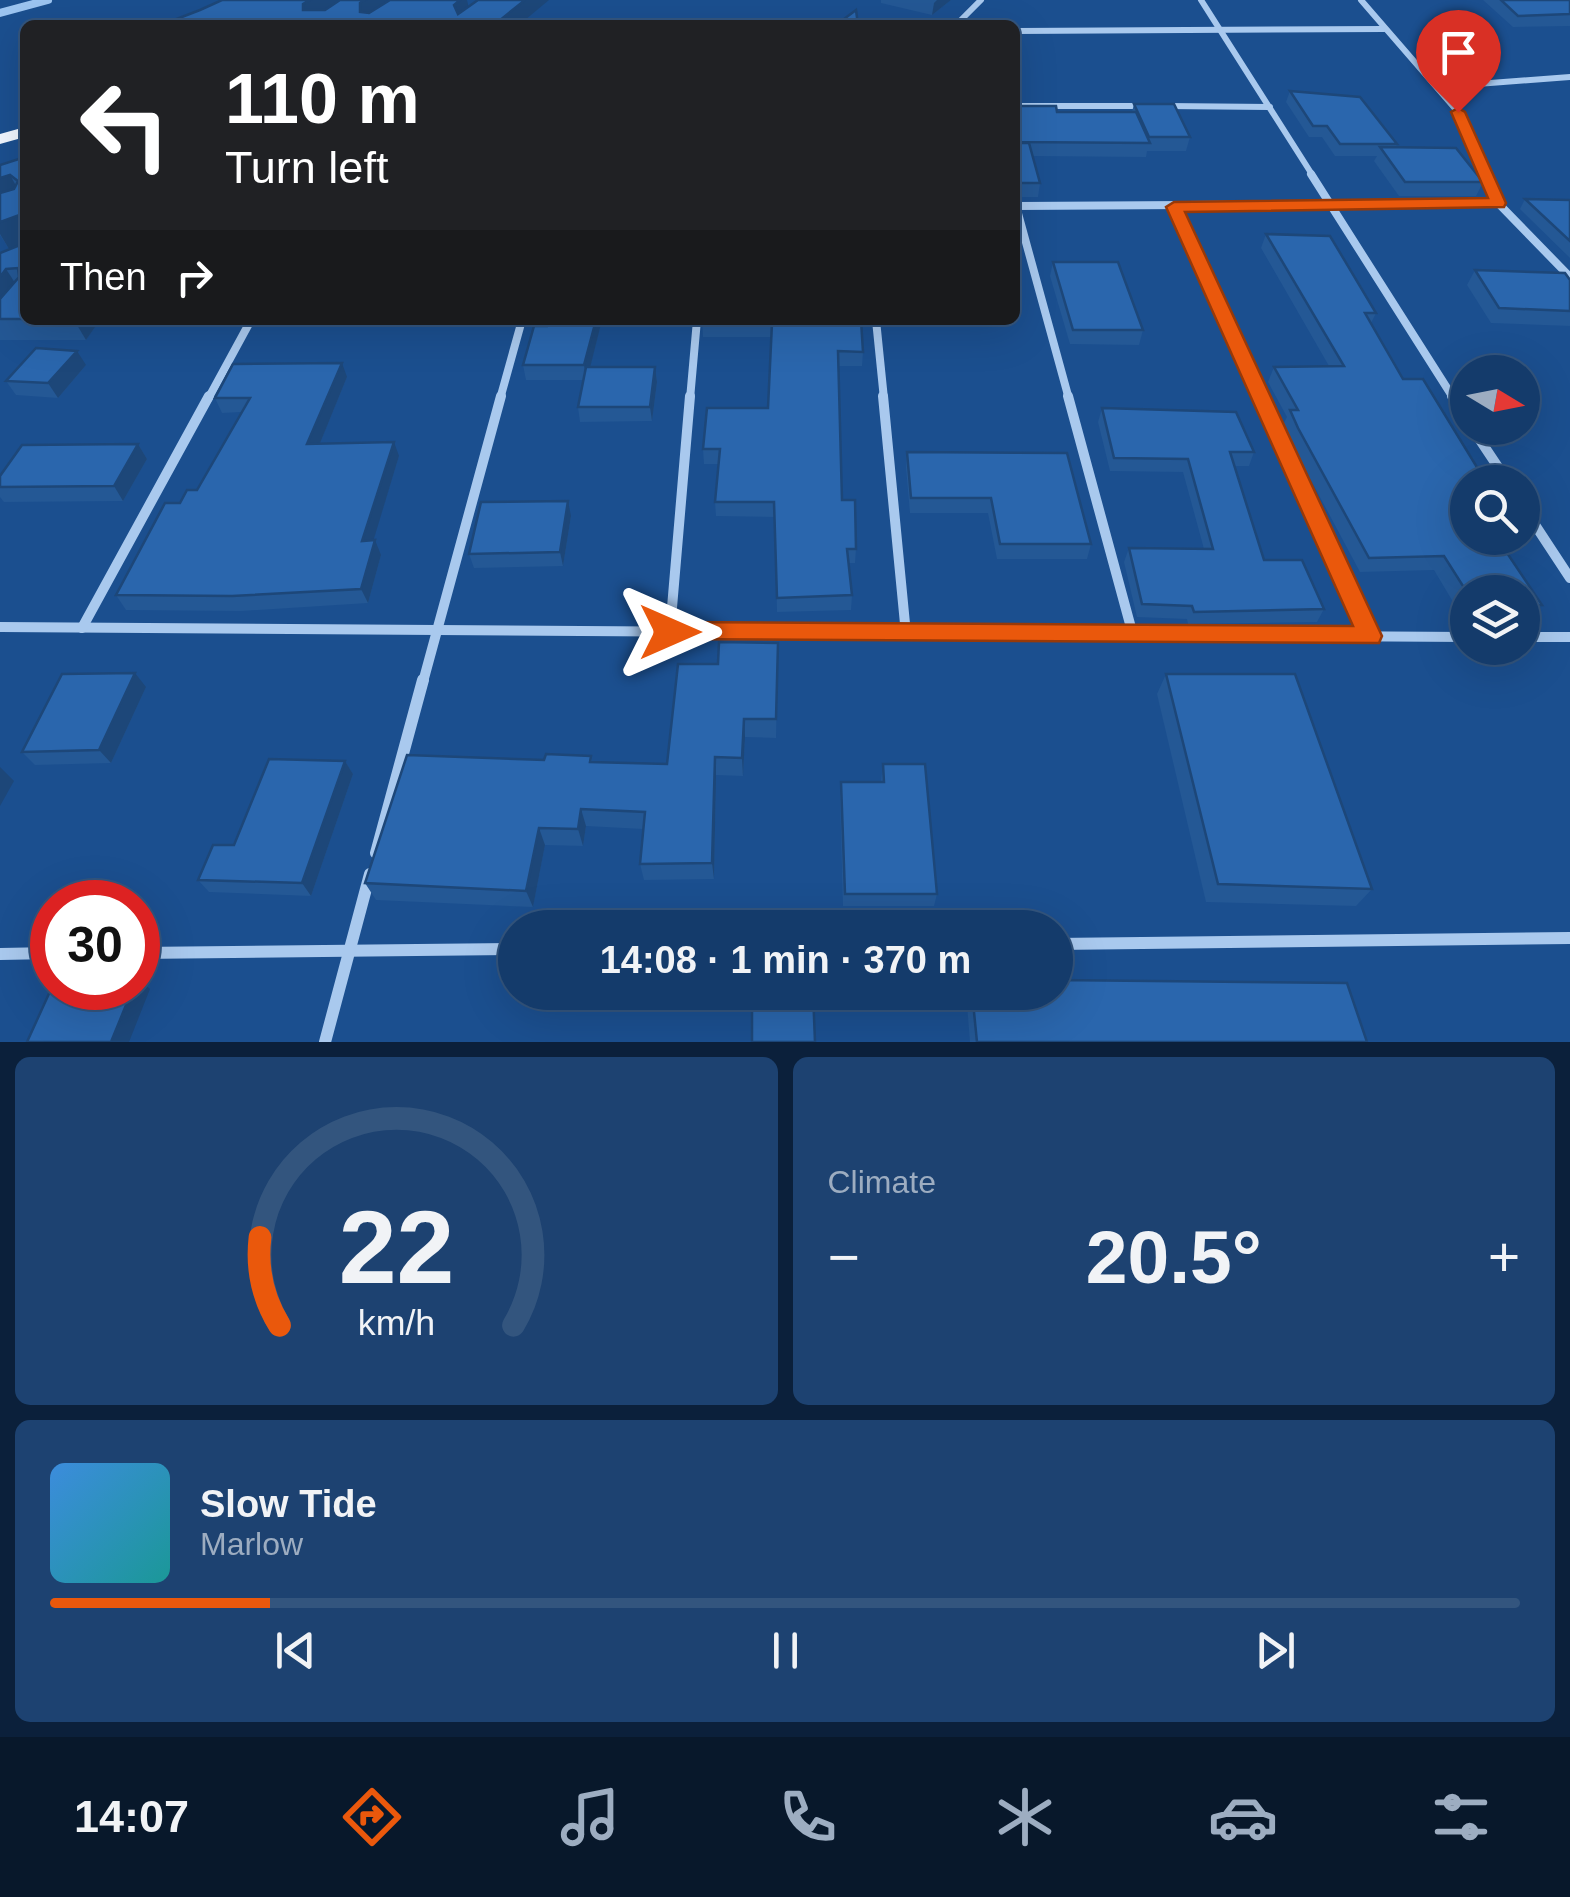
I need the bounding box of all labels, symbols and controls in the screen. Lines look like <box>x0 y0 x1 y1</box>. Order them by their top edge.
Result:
pin <box>1416 10 1501 113</box>
icon: arrive <box>1431 25 1486 80</box>
icon: left <box>60 60 190 190</box>
text: 110 m <box>225 60 420 138</box>
text: Turn left <box>225 142 388 193</box>
icon: right <box>167 250 222 305</box>
text: Then <box>60 256 147 298</box>
north arrow <box>1450 355 1540 445</box>
map controls <box>1450 355 1540 665</box>
button: search <box>1450 465 1540 555</box>
button: layers <box>1450 575 1540 665</box>
position arrow <box>618 580 722 684</box>
speed limit sign: 30 <box>30 880 160 1010</box>
text: 14:08 · 1 min · 370 m <box>600 939 971 981</box>
text: Climate <box>828 1164 936 1200</box>
text: 22 <box>338 1189 454 1305</box>
text: 20.5° <box>1086 1215 1262 1299</box>
text: − <box>828 1226 860 1288</box>
text: + <box>1488 1226 1520 1288</box>
text: km/h <box>358 1303 435 1343</box>
text: Slow Tide <box>200 1483 377 1525</box>
text: Marlow <box>200 1526 303 1562</box>
icon: previous <box>268 1623 323 1678</box>
icon: pause <box>758 1623 813 1678</box>
icon: next <box>1248 1623 1303 1678</box>
icon: directions <box>337 1782 407 1852</box>
icon: music <box>555 1782 625 1852</box>
icon: phone <box>773 1782 843 1852</box>
icon: climate <box>990 1782 1060 1852</box>
icon: car <box>1208 1782 1278 1852</box>
icon: filters <box>1426 1782 1496 1852</box>
text: 14:07 <box>74 1791 189 1842</box>

